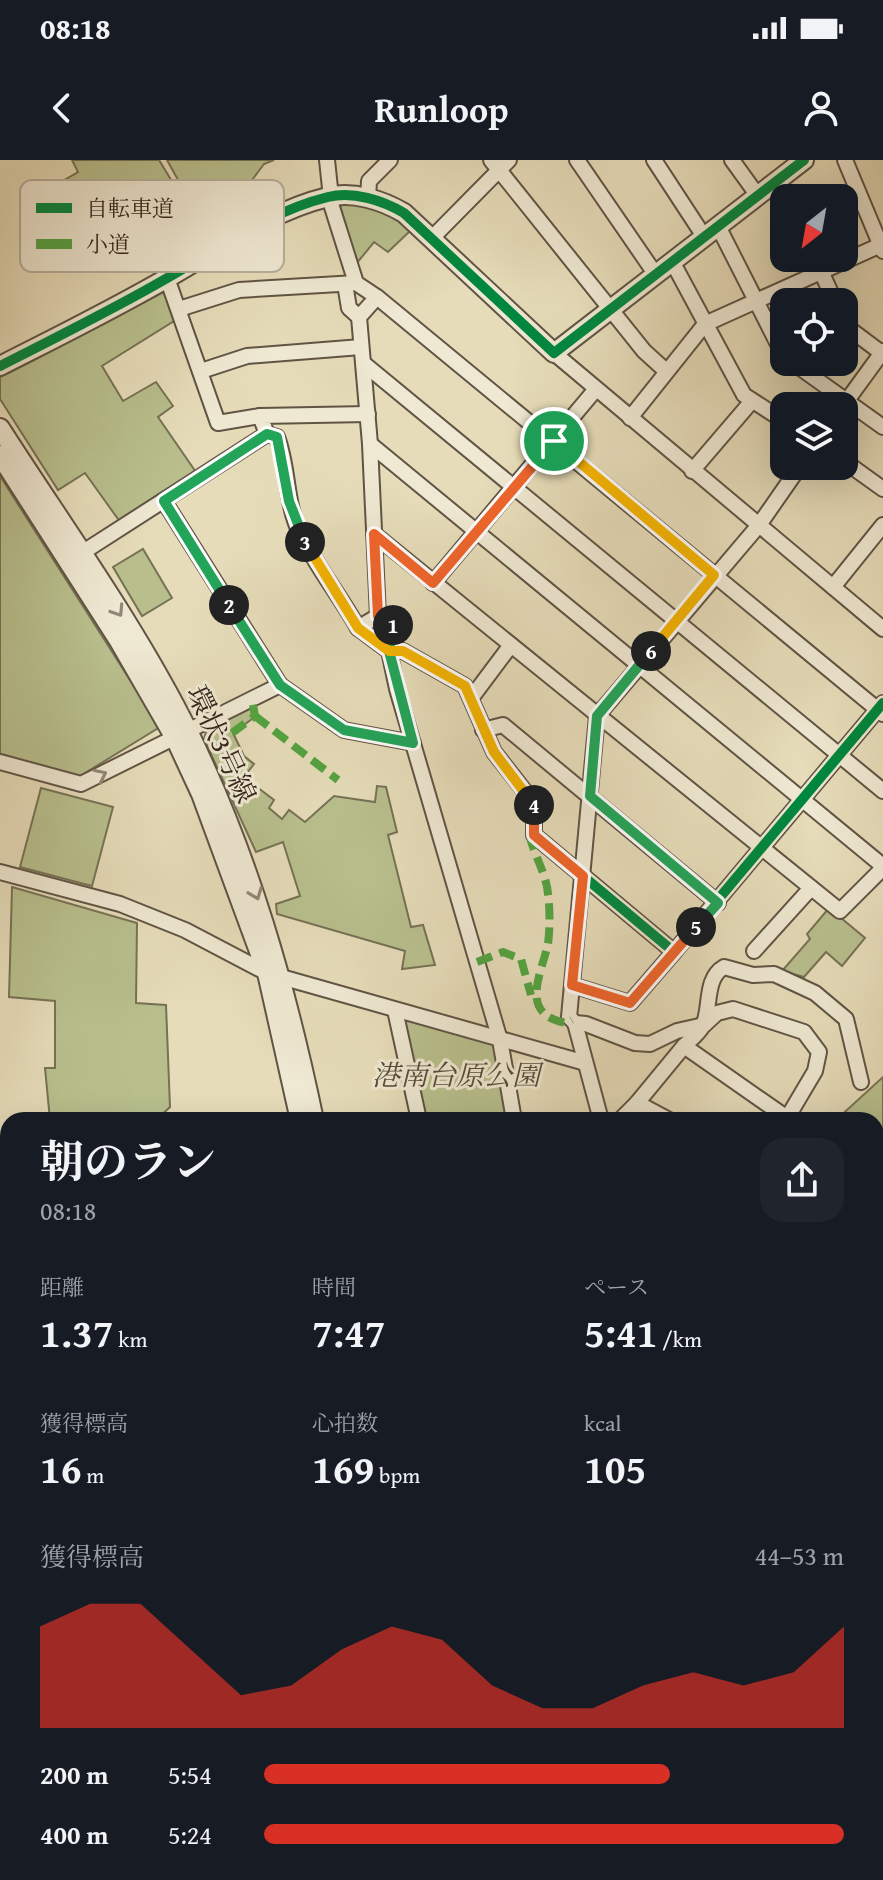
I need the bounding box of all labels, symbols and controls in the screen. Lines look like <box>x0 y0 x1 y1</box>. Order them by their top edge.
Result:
text: 08:18 <box>40 6 111 50</box>
text: Runloop <box>374 82 509 135</box>
icon: back <box>40 86 84 130</box>
icon: person <box>799 86 843 130</box>
legend <box>20 180 284 272</box>
north arrow <box>770 184 858 272</box>
map controls <box>770 184 858 480</box>
text: 自転車道 <box>86 192 174 224</box>
text: 小道 <box>86 228 130 260</box>
button: locate <box>770 288 858 376</box>
button: layers <box>770 392 858 480</box>
pin <box>520 407 588 475</box>
icon: arrive <box>532 419 576 463</box>
pin: 3 <box>285 522 325 562</box>
text: 3 <box>299 526 311 558</box>
pin: 2 <box>209 585 249 625</box>
text: 2 <box>223 589 235 621</box>
one-way arrow <box>109 602 124 616</box>
pin: 1 <box>373 605 413 645</box>
text: 1 <box>387 609 399 641</box>
pin: 6 <box>631 631 671 671</box>
text: 6 <box>645 635 657 667</box>
street label: 環状3号線 <box>177 678 268 809</box>
one-way arrow <box>92 769 107 784</box>
pin: 4 <box>514 785 554 825</box>
text: 4 <box>528 789 540 821</box>
one-way arrow <box>246 887 263 901</box>
pin: 5 <box>676 907 716 947</box>
text: 5 <box>690 911 702 943</box>
park label: 港南台原公園 <box>372 1054 544 1095</box>
text: 朝のラン <box>40 1129 216 1193</box>
button: share <box>760 1138 844 1222</box>
text: 08:18 <box>40 1191 96 1230</box>
text: 距離 <box>40 1271 84 1303</box>
text: 時間 <box>312 1271 356 1303</box>
text: ペース <box>584 1271 649 1303</box>
text: 1.37 <box>40 1303 113 1362</box>
text: 7:47 <box>312 1303 385 1362</box>
text: 5:41 <box>584 1303 657 1362</box>
text: km <box>113 1323 147 1355</box>
text: /km <box>657 1323 702 1355</box>
text: 獲得標高 <box>40 1407 128 1439</box>
text: 心拍数 <box>312 1407 378 1439</box>
text: kcal <box>584 1407 622 1439</box>
text: 16 <box>40 1439 81 1498</box>
text: 169 <box>312 1439 374 1498</box>
text: 105 <box>584 1439 646 1498</box>
text: m <box>81 1459 104 1491</box>
text: bpm <box>374 1459 420 1491</box>
text: 44–53 m <box>755 1536 844 1575</box>
text: 獲得標高 <box>40 1537 144 1576</box>
text: 200 m <box>40 1755 108 1794</box>
text: 5:54 <box>168 1755 212 1794</box>
text: 400 m <box>40 1815 108 1854</box>
text: 5:24 <box>168 1815 212 1854</box>

